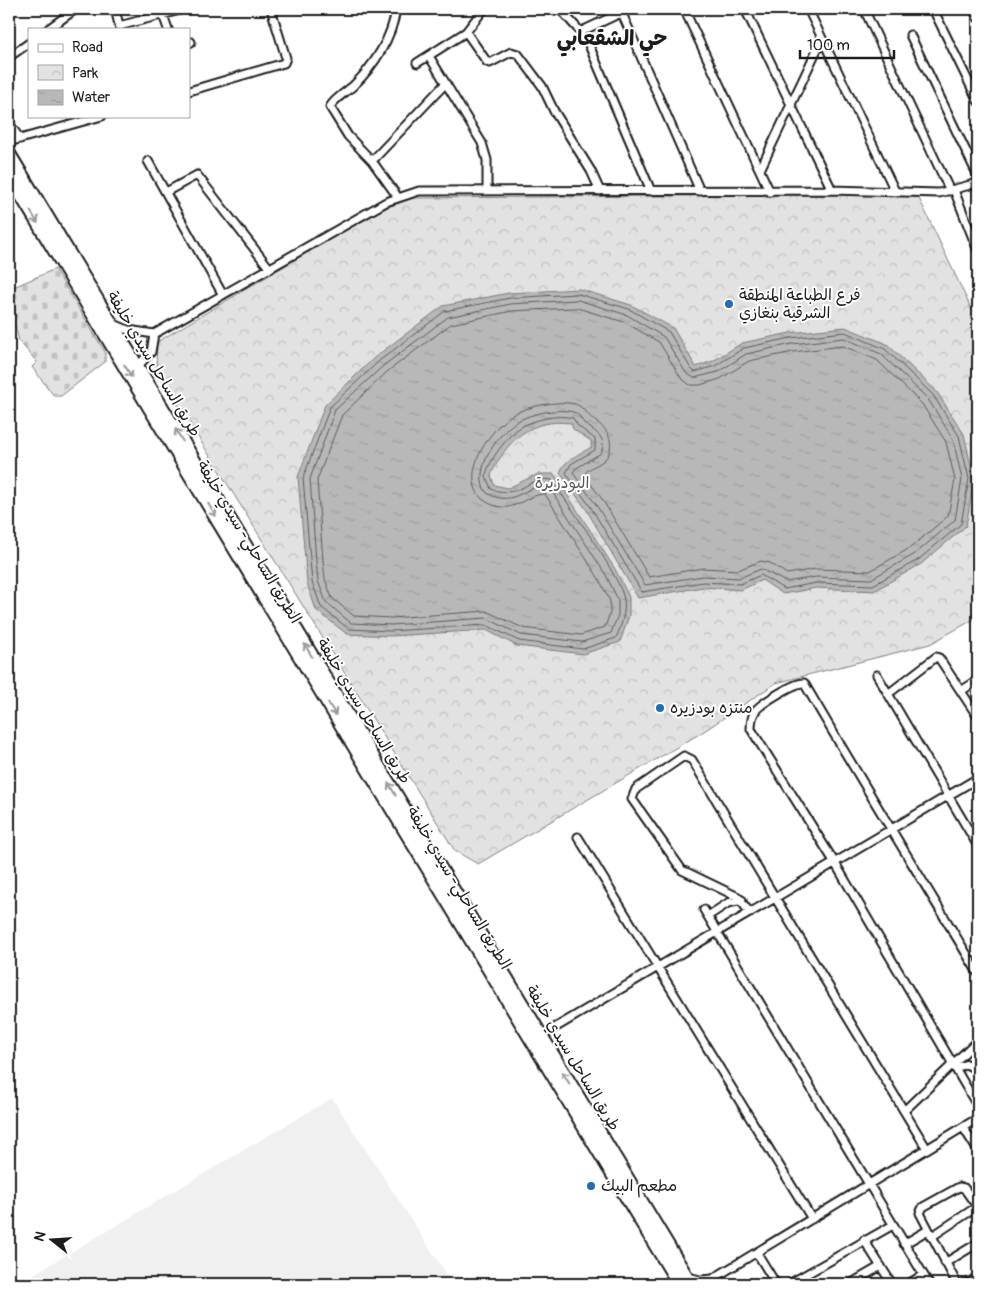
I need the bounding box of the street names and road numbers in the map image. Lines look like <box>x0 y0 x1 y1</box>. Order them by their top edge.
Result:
street label: طريق الساحل سيدي خليفة <box>102 288 205 441</box>
street label: الطريق الساحلي- سيدي خليفة <box>189 457 306 629</box>
street label: طريق الساحل سيدي خليفة <box>312 635 415 788</box>
street label: الطريق الساحلي- سيدي خليفة <box>399 803 516 975</box>
street label: طريق الساحل سيدي خليفة <box>521 982 624 1135</box>

